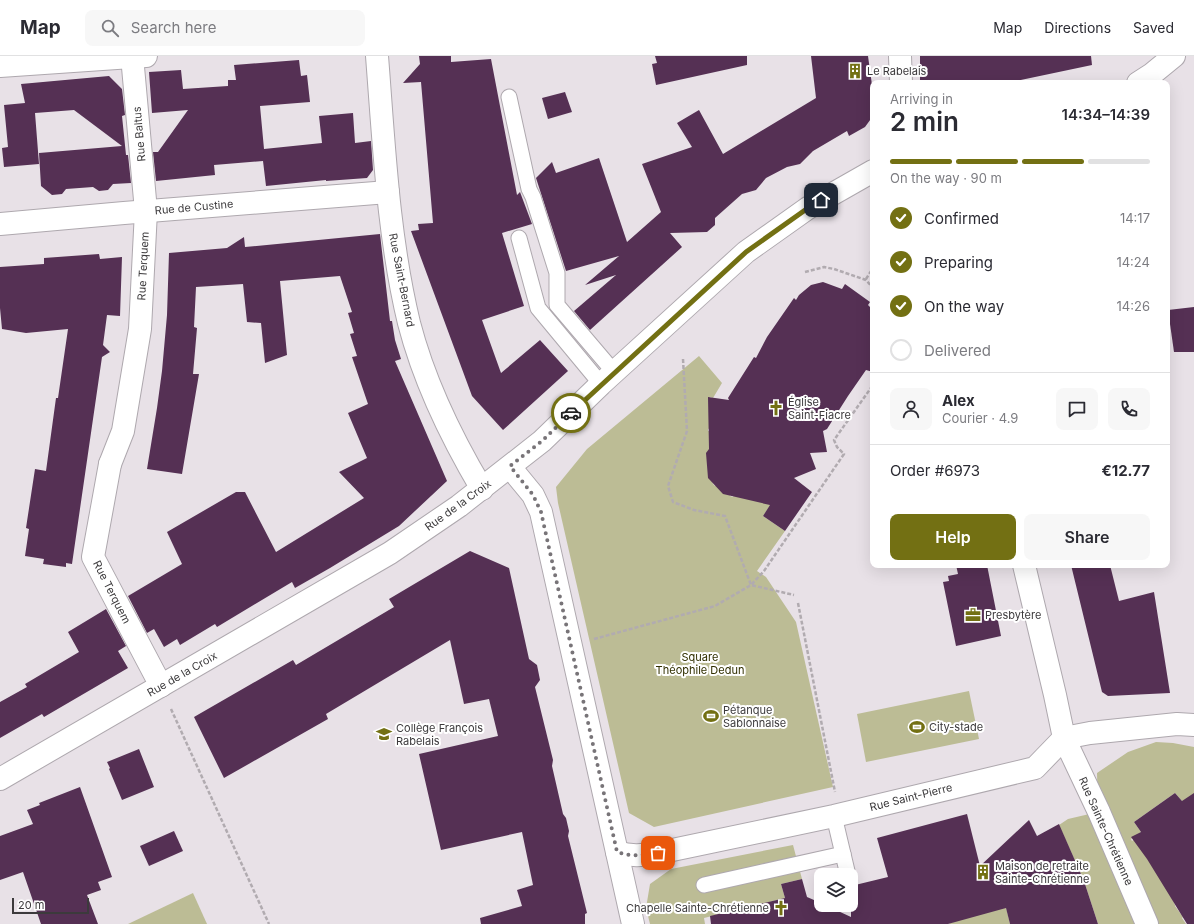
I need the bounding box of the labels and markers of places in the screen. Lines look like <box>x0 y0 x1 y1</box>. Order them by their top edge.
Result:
building icon: Le Rabelais <box>846 62 864 80</box>
place label: Le Rabelais <box>867 64 927 78</box>
pin <box>804 183 838 217</box>
place label: Église Saint-Fiacre <box>788 395 851 422</box>
church icon: Église Saint-Fiacre <box>767 399 785 417</box>
office icon: Presbytère <box>964 606 982 624</box>
place label: Presbytère <box>985 608 1041 622</box>
place label: Pétanque Sablonnaise <box>723 703 786 730</box>
sports icon: Pétanque Sablonnaise <box>702 707 720 725</box>
sports icon: City-stade <box>908 718 926 736</box>
place label: City-stade <box>929 720 983 734</box>
place label: Collège François Rabelais <box>396 721 483 748</box>
school or university icon: Collège François Rabelais <box>375 725 393 743</box>
pin <box>641 836 675 870</box>
place label: Maison de retraite Sainte-Chrétienne <box>995 859 1089 886</box>
building icon: Maison de retraite Sainte-Chrétienne <box>974 863 992 881</box>
church icon: Chapelle Sainte-Chrétienne <box>772 899 790 917</box>
place label: Chapelle Sainte-Chrétienne <box>626 901 769 915</box>

